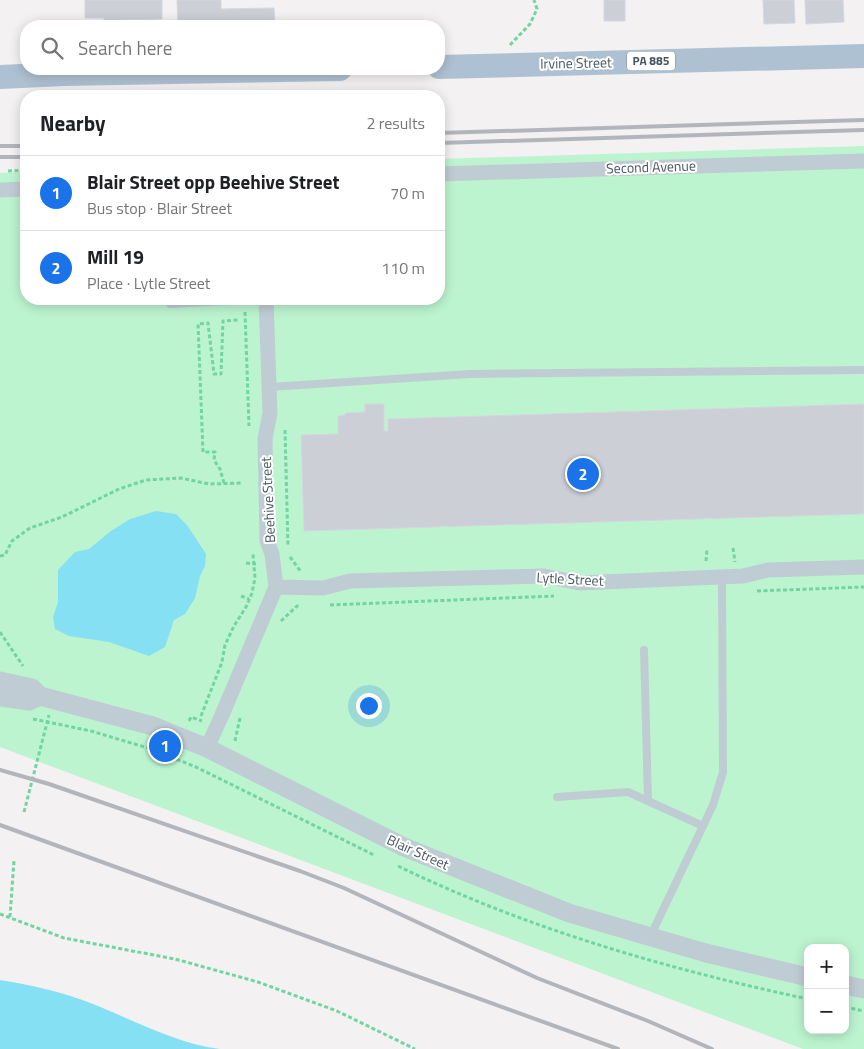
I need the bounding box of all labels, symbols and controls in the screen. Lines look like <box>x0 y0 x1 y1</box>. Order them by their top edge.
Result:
search box <box>20 20 445 75</box>
text: Search here <box>78 33 172 62</box>
icon: search <box>38 34 66 62</box>
street label: Irvine Street <box>540 51 612 74</box>
road number: PA 885 <box>627 51 675 70</box>
text: Nearby <box>40 107 105 139</box>
text: 2 results <box>366 111 425 135</box>
street label: Second Avenue <box>606 154 696 179</box>
text: Blair Street opp Beehive Street <box>87 167 339 196</box>
text: 1 <box>52 181 60 205</box>
text: 70 m <box>390 181 425 205</box>
text: Bus stop · Blair Street <box>87 196 232 220</box>
text: Mill 19 <box>87 242 144 271</box>
text: 2 <box>52 256 60 280</box>
text: 110 m <box>381 256 425 280</box>
text: Place · Lytle Street <box>87 271 211 295</box>
pin: 2 <box>567 455 599 493</box>
street label: Beehive Street <box>255 456 280 544</box>
street label: Lytle Street <box>536 566 604 591</box>
your location <box>356 693 382 719</box>
pin: 1 <box>149 727 181 765</box>
street label: Blair Street <box>384 829 453 875</box>
map controls <box>804 944 849 1034</box>
button: + <box>804 944 849 989</box>
button: − <box>804 989 849 1034</box>

